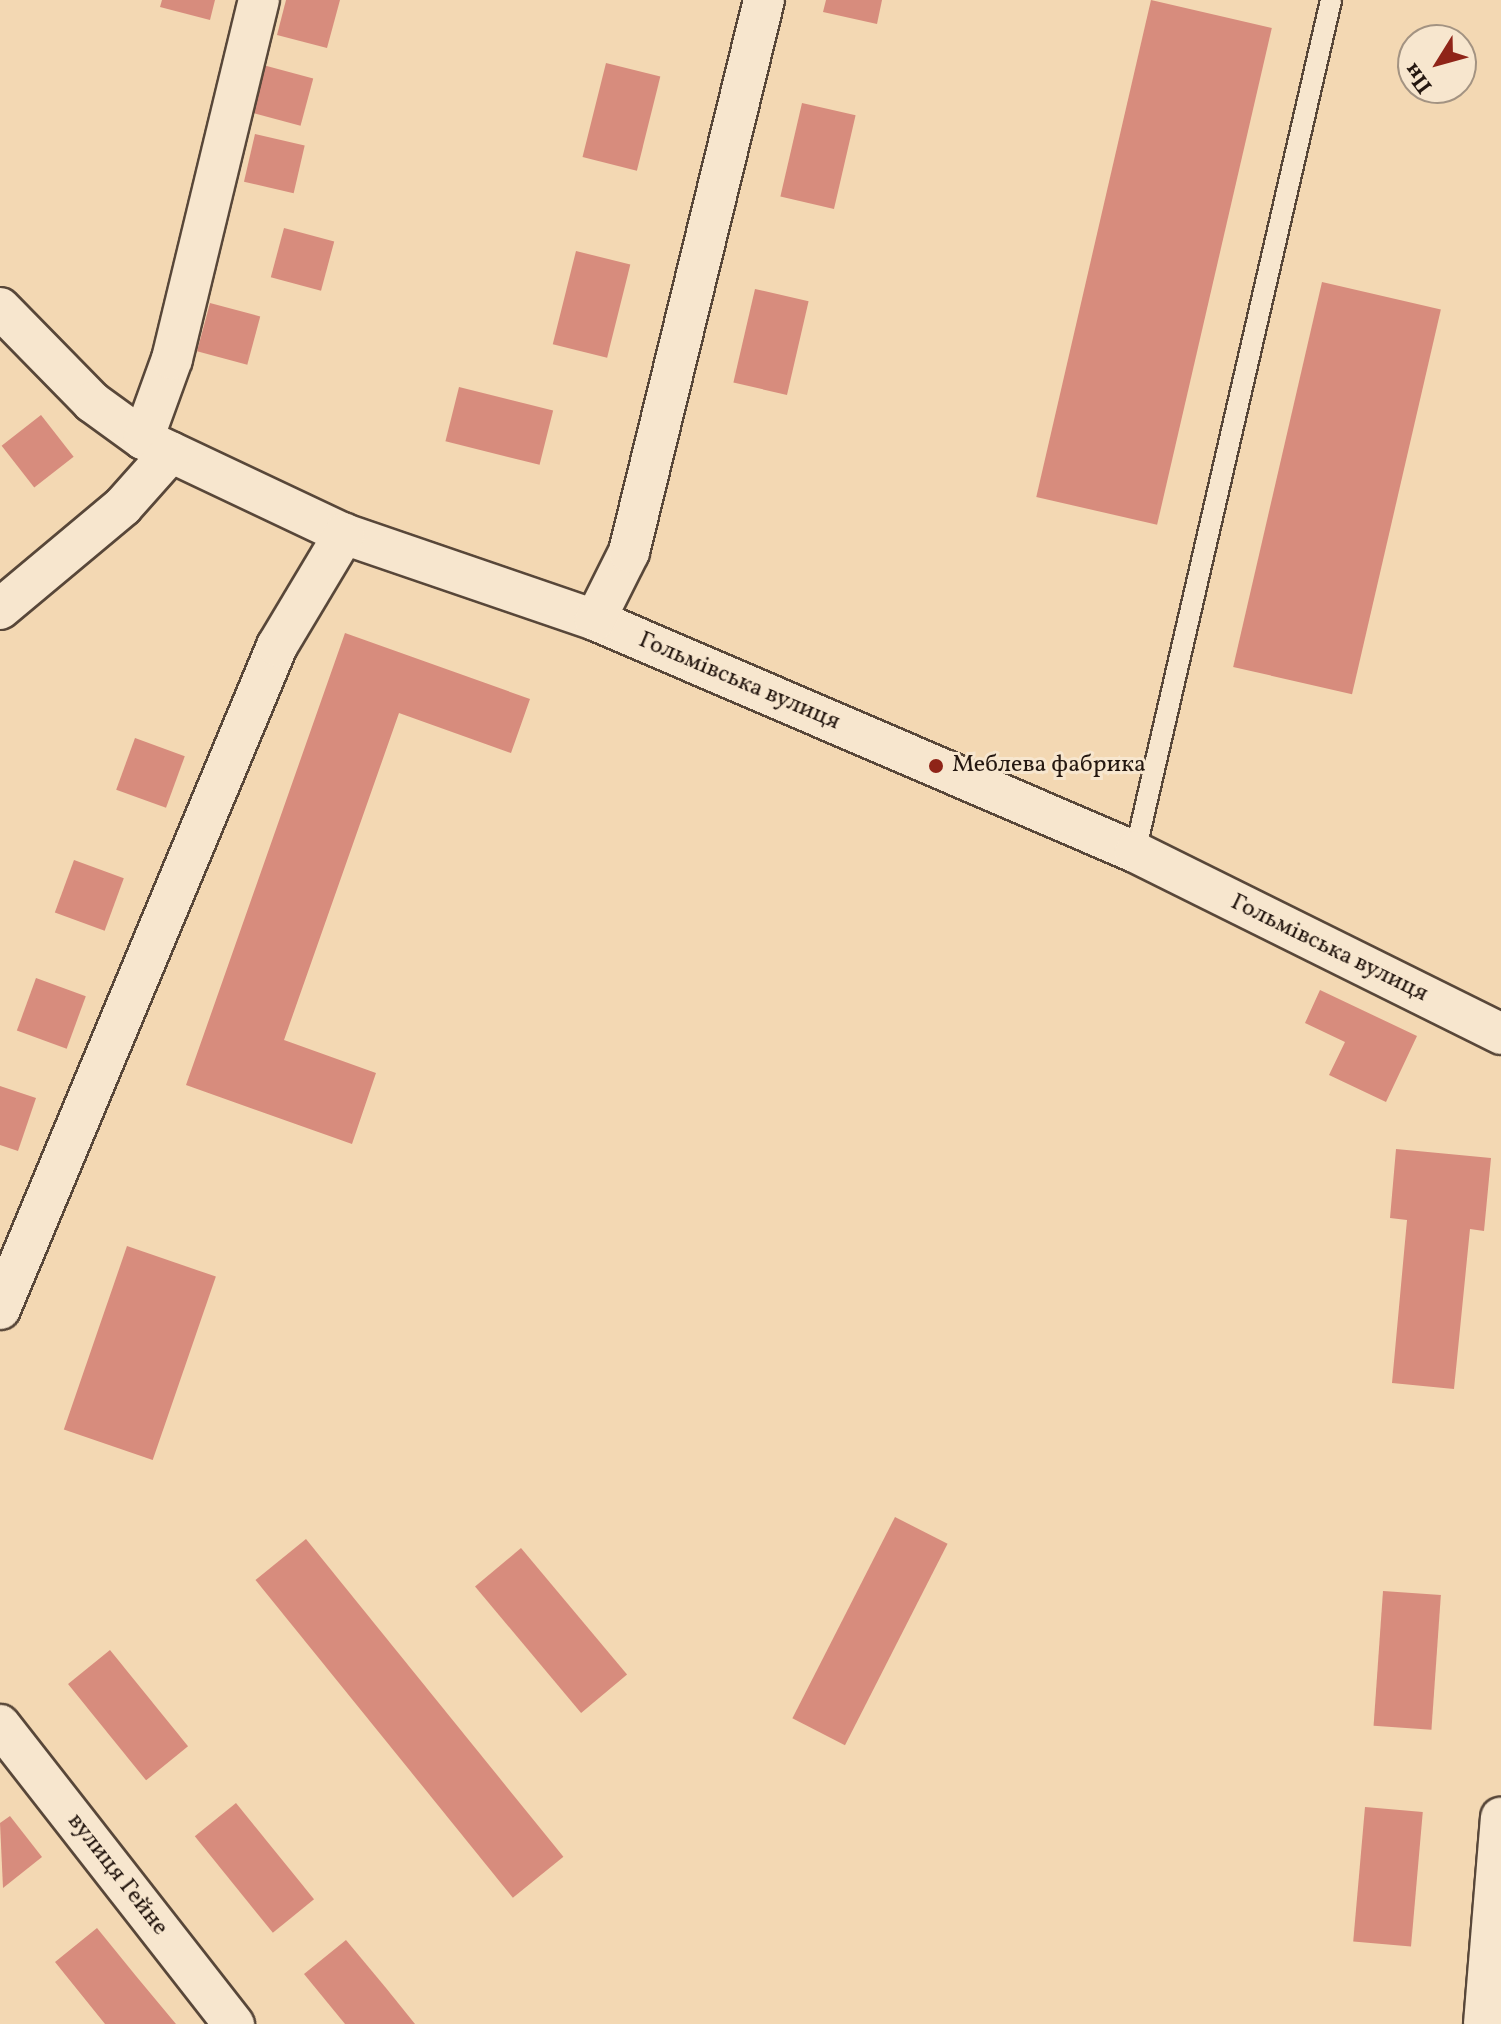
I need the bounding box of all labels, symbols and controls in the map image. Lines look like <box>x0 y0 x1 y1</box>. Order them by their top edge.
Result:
north arrow <box>1397 24 1477 104</box>
text: Пн <box>1397 56 1441 99</box>
street label: Гольмівська вулиця <box>634 627 844 737</box>
place label: Меблева фабрика <box>952 752 1146 780</box>
marker: Меблева фабрика <box>927 757 945 775</box>
street label: Гольмівська вулиця <box>1226 889 1432 1009</box>
street label: вулиця Гейне <box>60 1808 174 1942</box>

